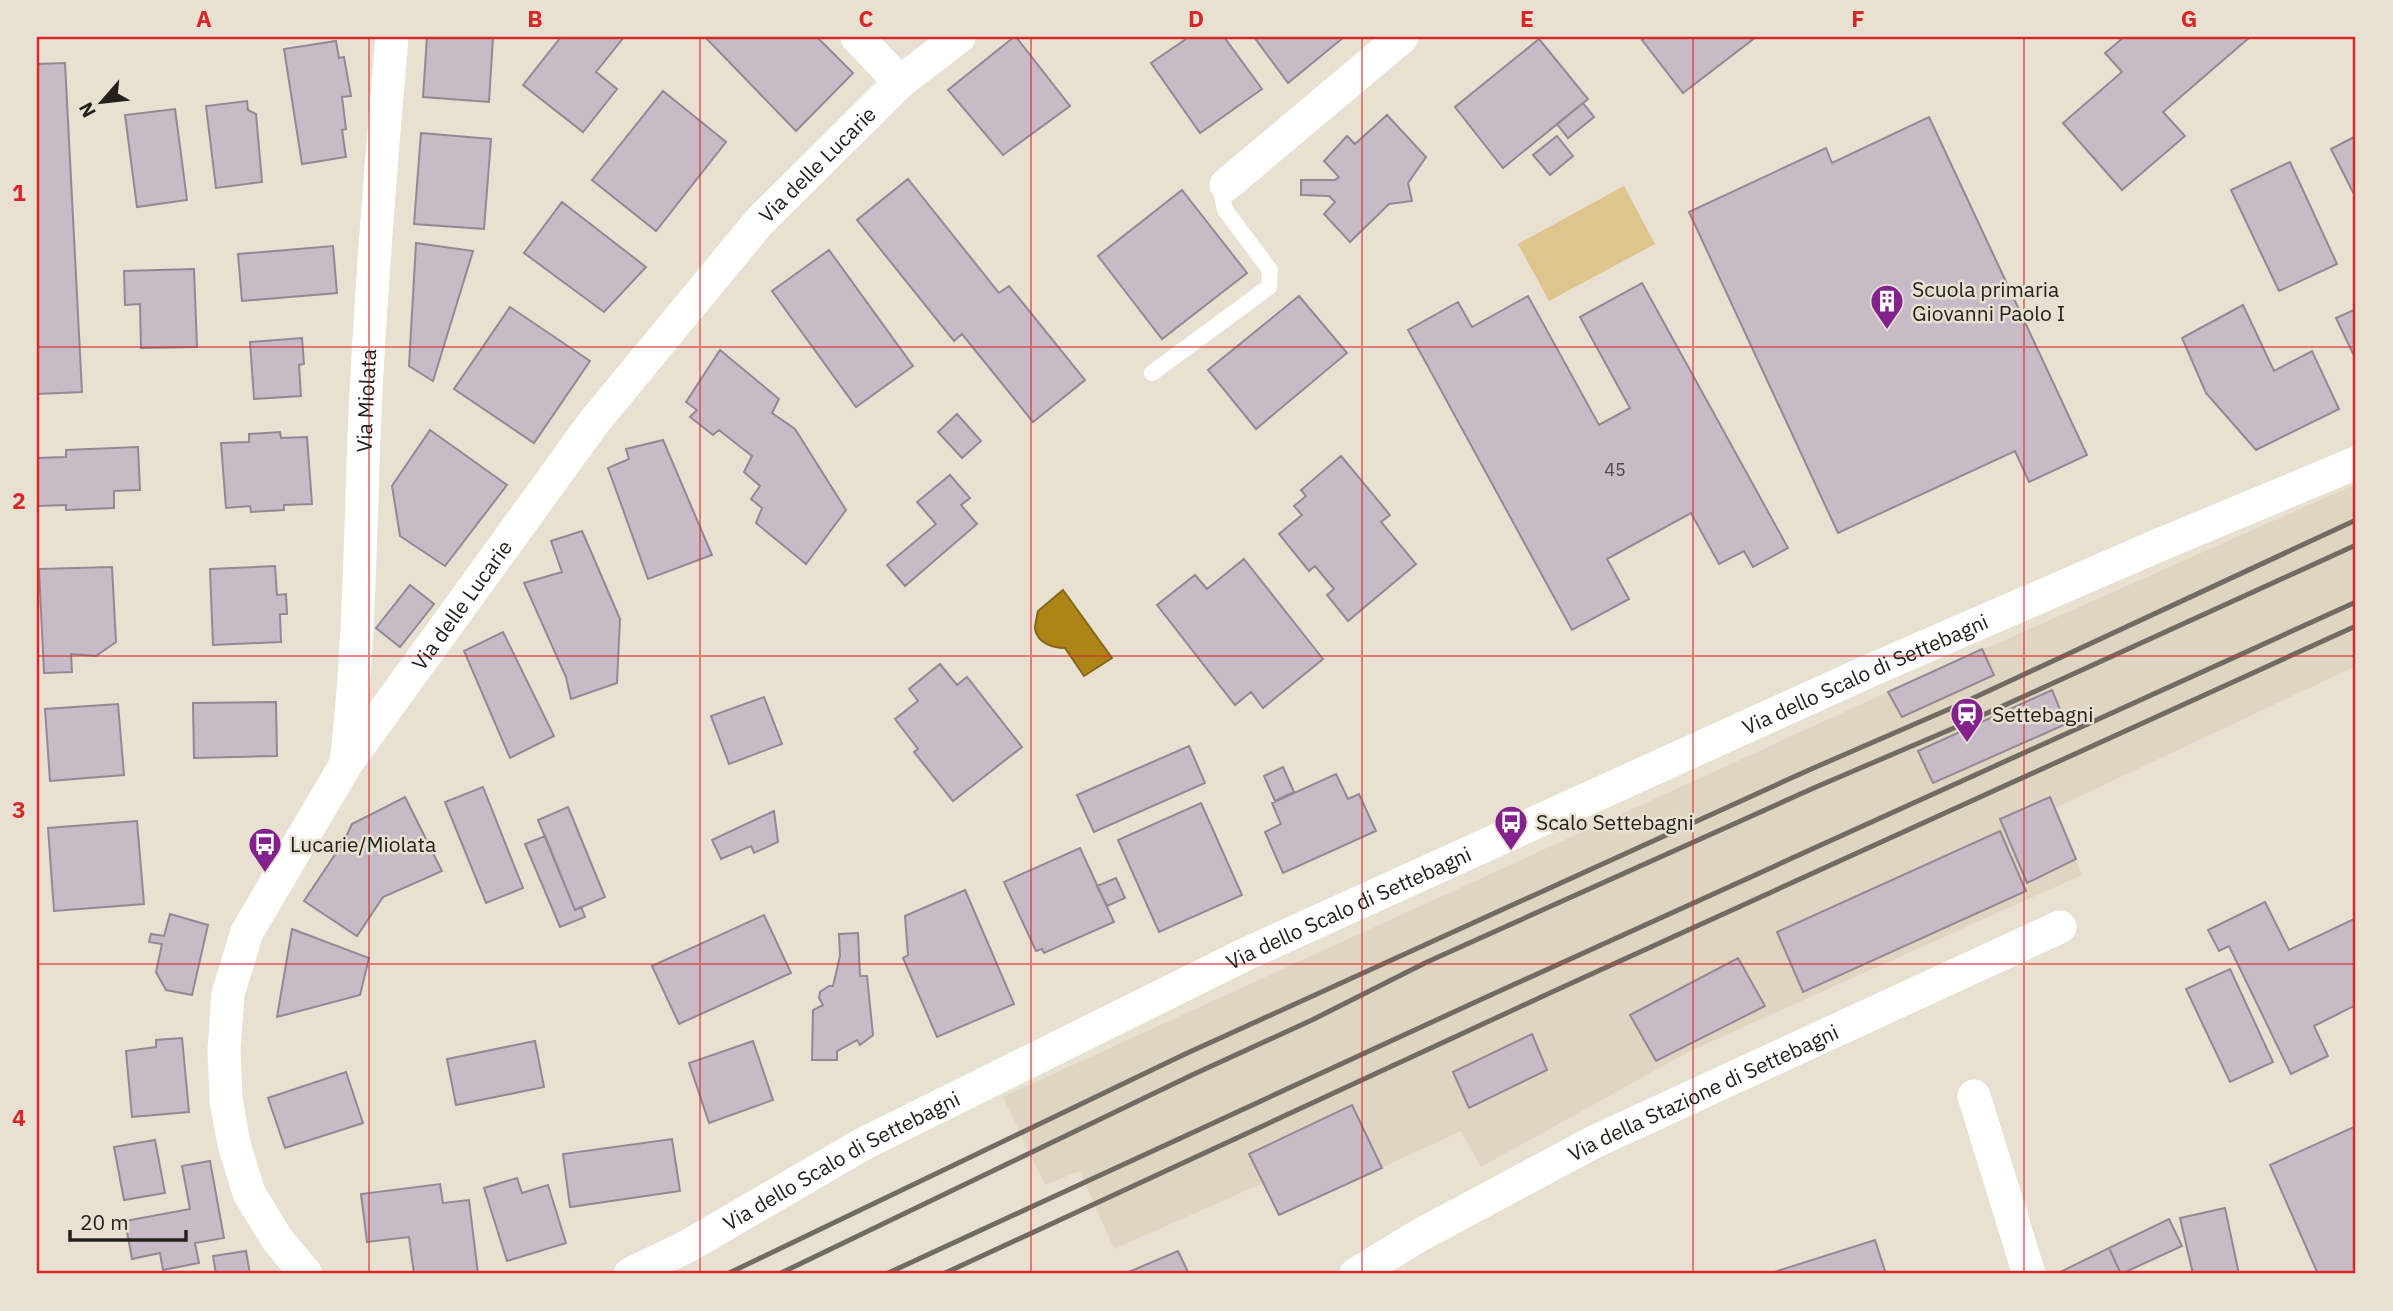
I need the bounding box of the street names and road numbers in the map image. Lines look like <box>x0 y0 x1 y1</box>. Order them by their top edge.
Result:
street label: Via delle Lucarie <box>753 100 882 229</box>
street label: Via Miolata <box>349 348 382 453</box>
street label: Via delle Lucarie <box>405 534 518 675</box>
street label: Via dello Scalo di Settebagni <box>1738 607 1992 741</box>
street label: Via dello Scalo di Settebagni <box>1221 840 1475 976</box>
street label: Via della Stazione di Settebagni <box>1563 1017 1843 1167</box>
street label: Via dello Scalo di Settebagni <box>718 1084 964 1237</box>

